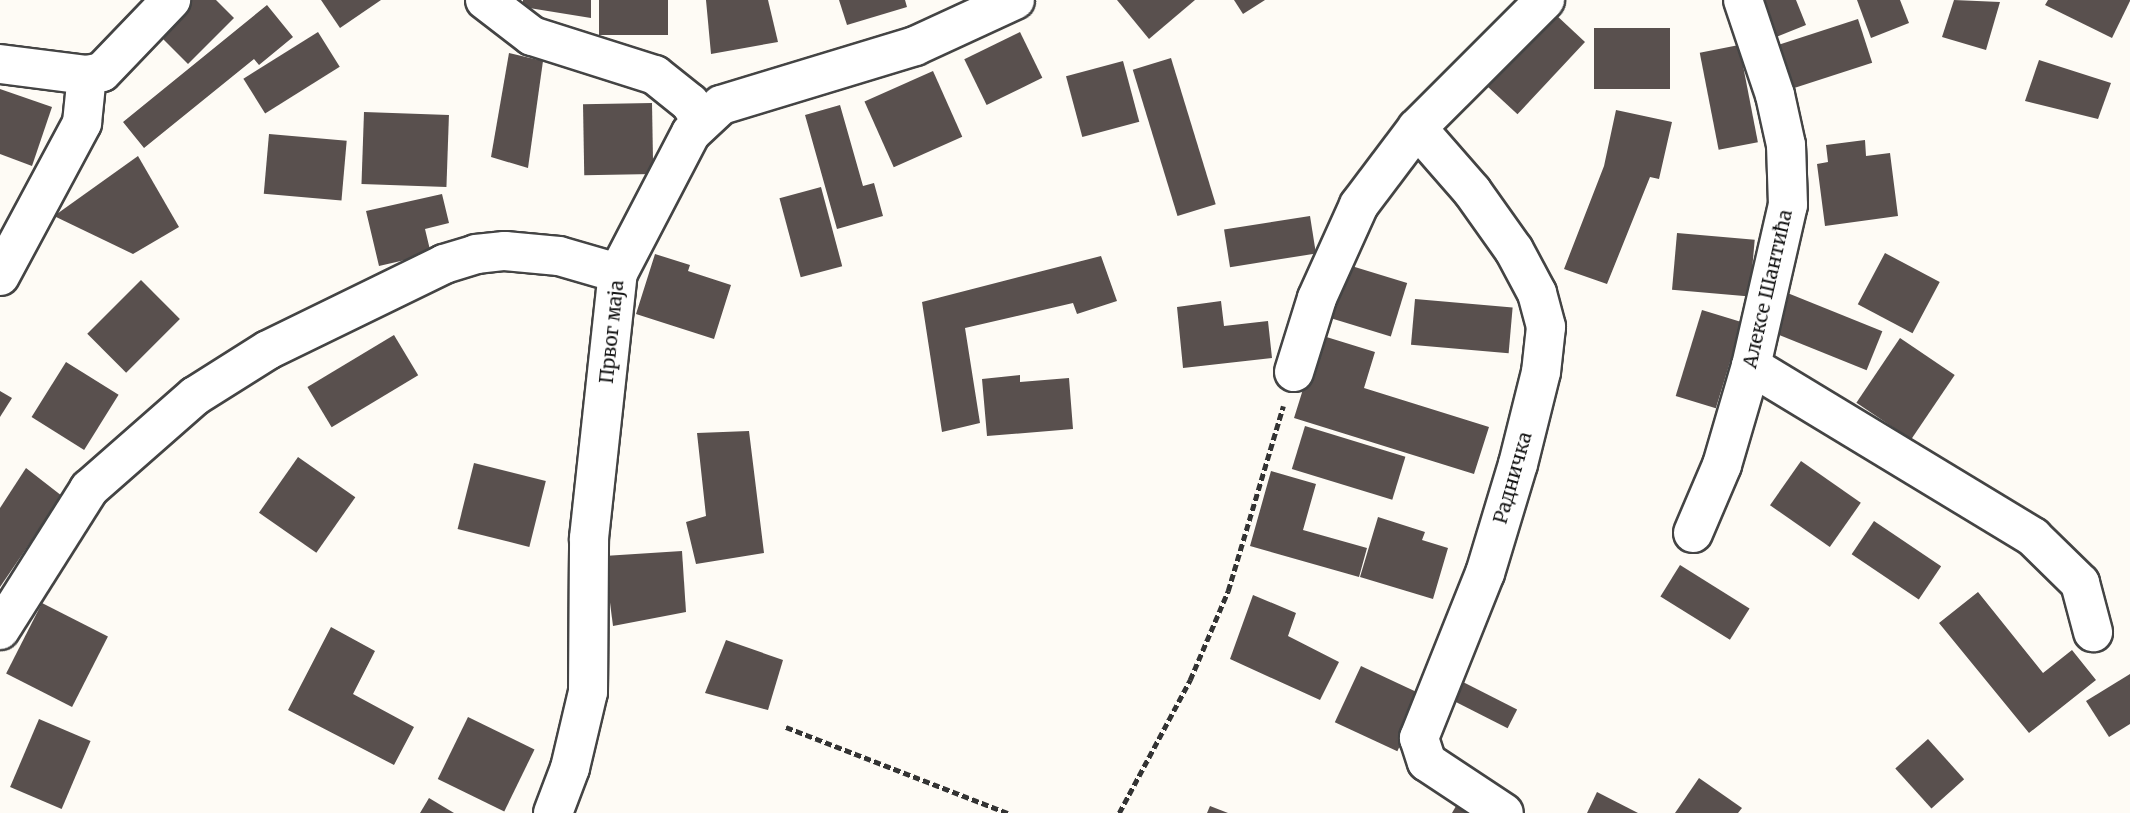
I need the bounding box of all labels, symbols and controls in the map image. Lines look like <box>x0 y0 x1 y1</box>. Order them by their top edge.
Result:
street label: Алексе Шантића <box>1739 208 1797 370</box>
street label: Првог маја <box>595 279 629 385</box>
street label: Радничка <box>1489 430 1537 526</box>

